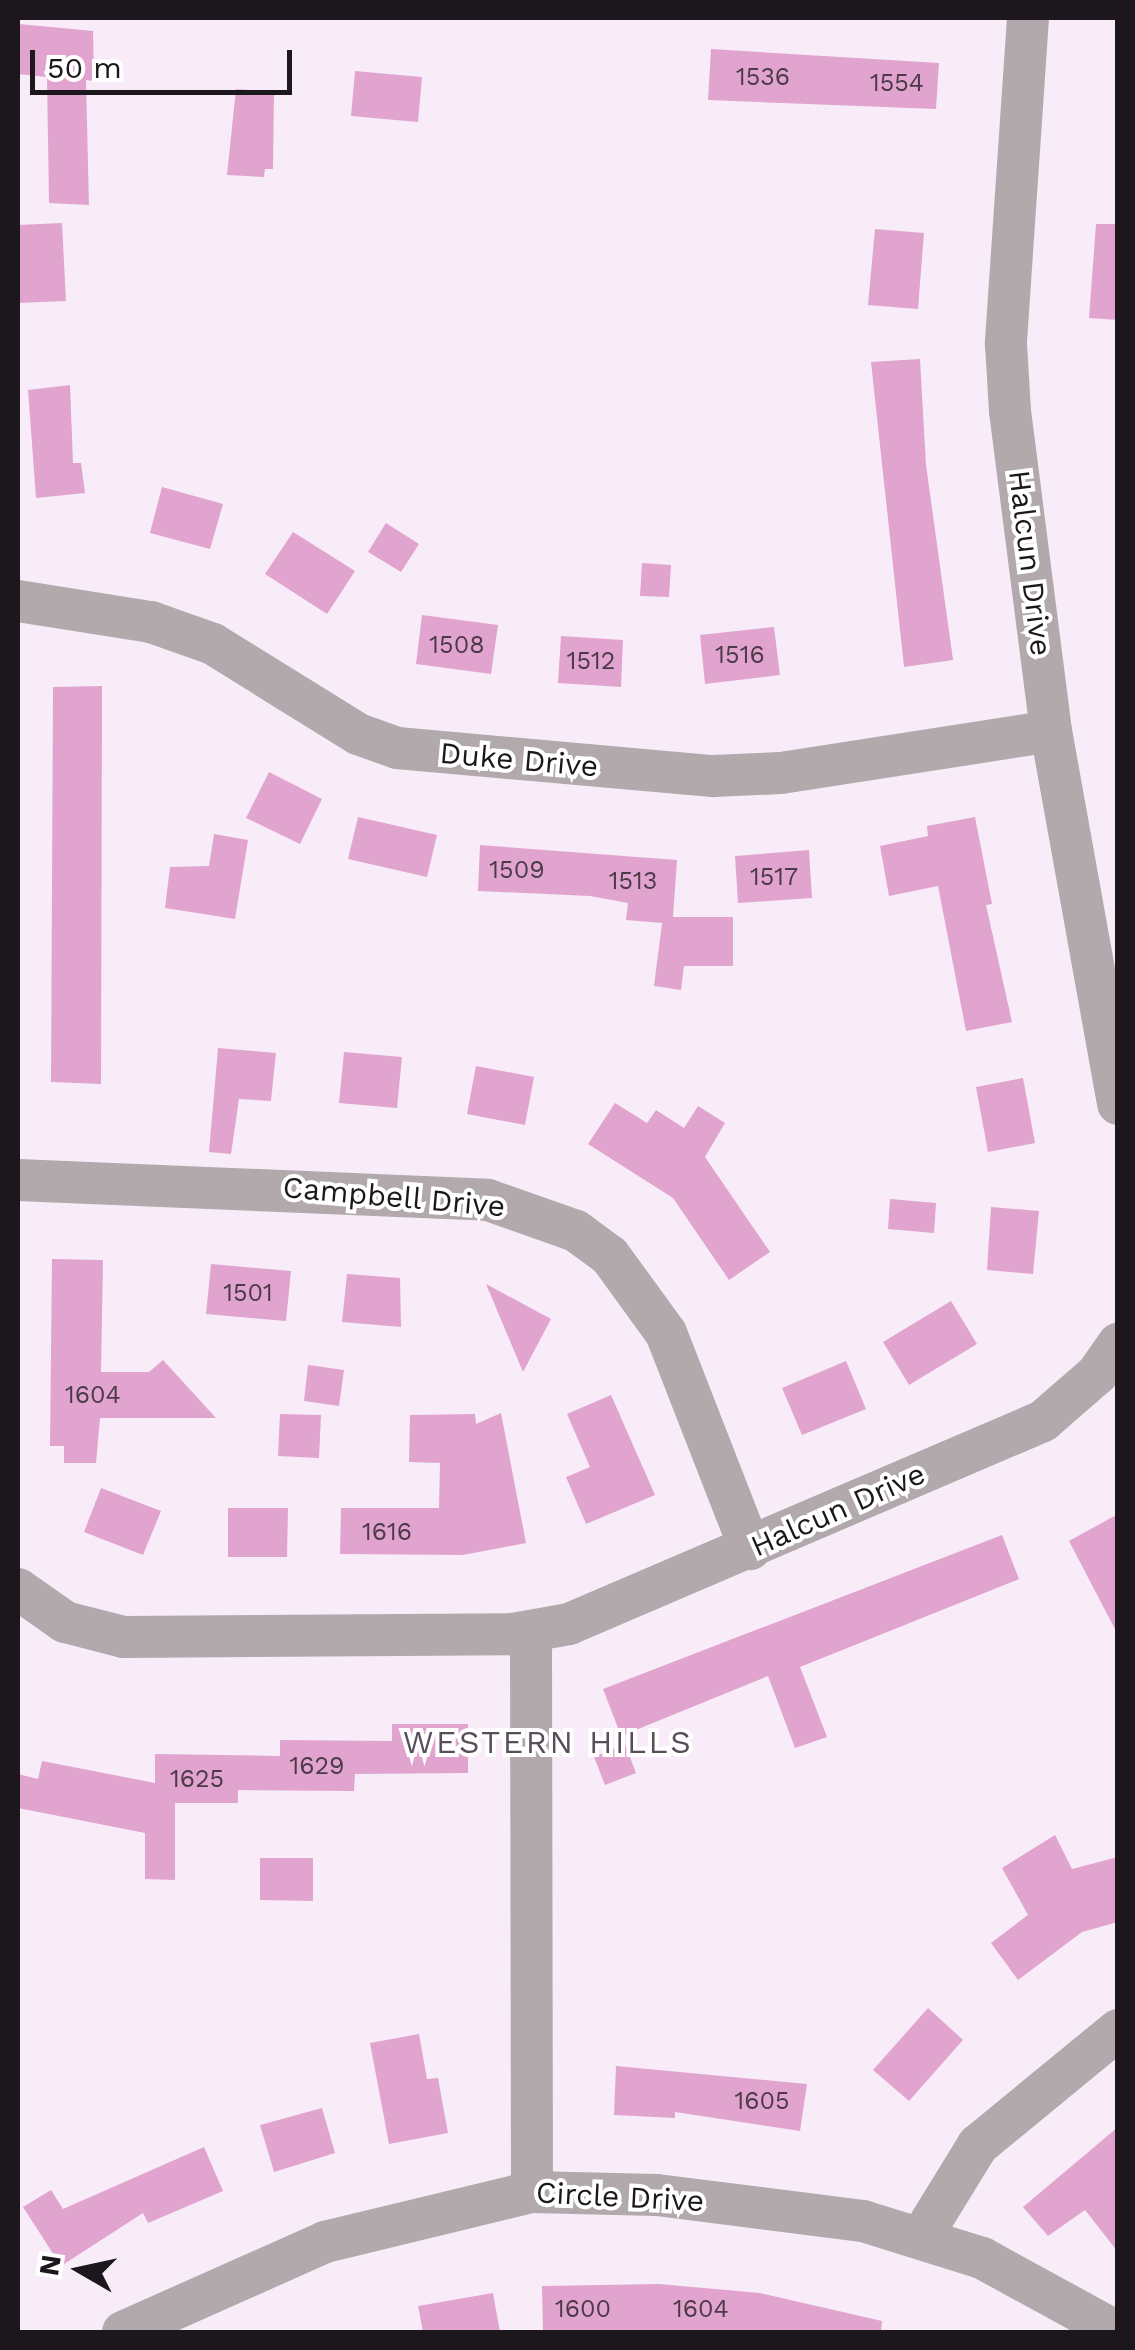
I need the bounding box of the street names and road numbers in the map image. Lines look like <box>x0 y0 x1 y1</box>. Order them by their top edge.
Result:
street label: Halcun Drive <box>1001 468 1059 658</box>
street label: Duke Drive <box>438 735 600 785</box>
street label: Campbell Drive <box>281 1169 507 1225</box>
street label: Halcun Drive <box>745 1456 931 1564</box>
street label: Circle Drive <box>535 2175 705 2219</box>

